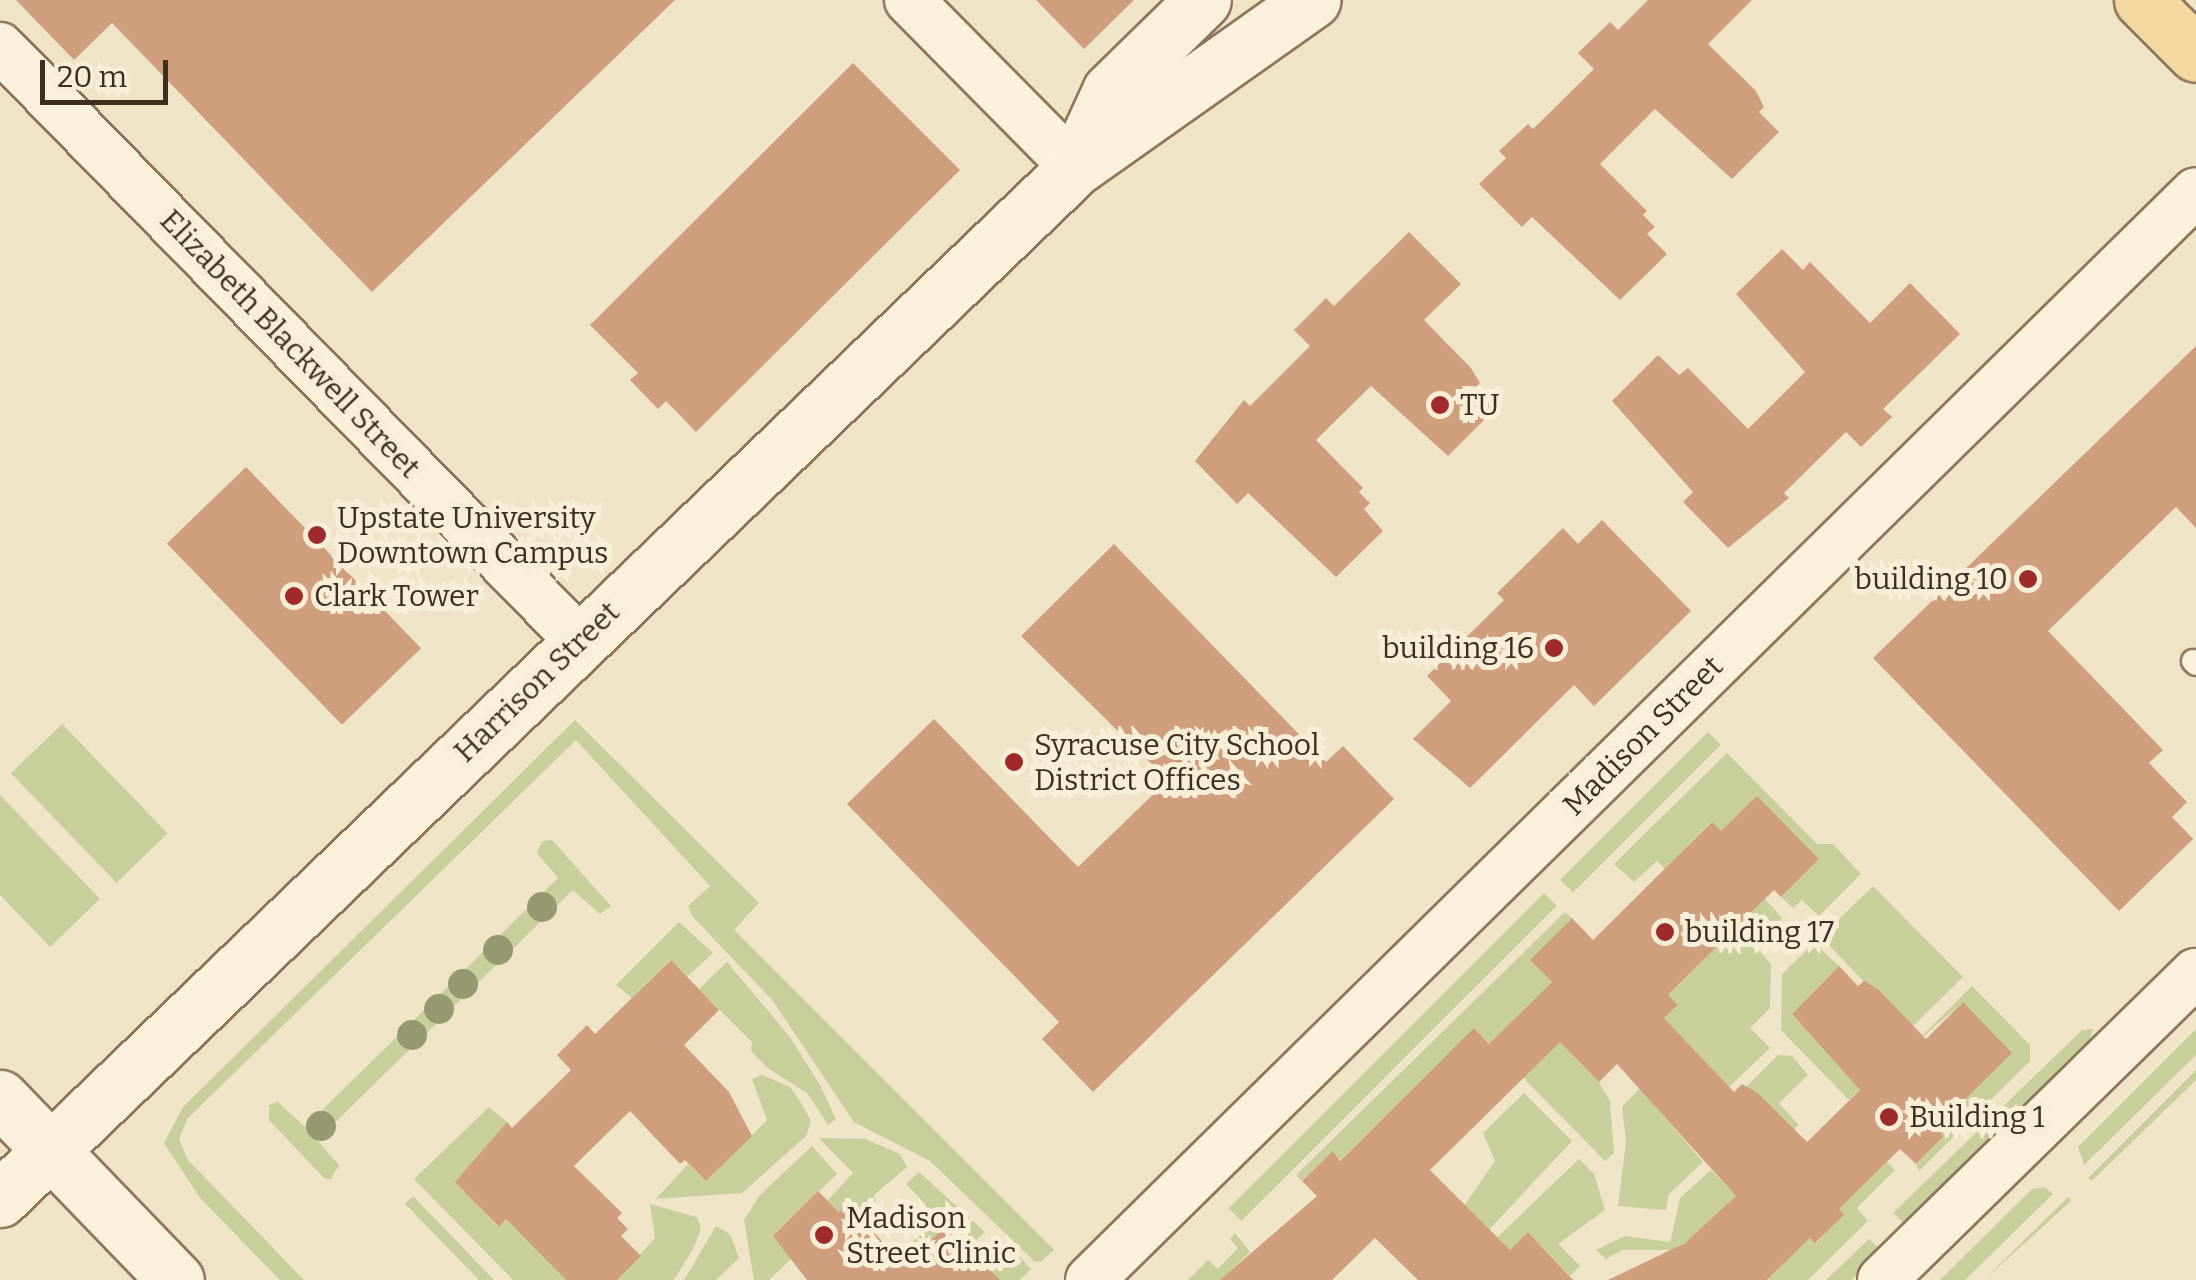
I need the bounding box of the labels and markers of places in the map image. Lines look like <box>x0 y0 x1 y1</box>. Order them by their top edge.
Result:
place label: TU <box>1460 387 1500 423</box>
marker: TU <box>1429 394 1451 416</box>
place label: Upstate University Downtown Campus <box>337 500 608 570</box>
marker: Upstate University Downtown Campus <box>306 524 328 546</box>
place label: building 10 <box>1855 561 2008 597</box>
marker: building 10 <box>2017 568 2039 590</box>
place label: Clark Tower <box>314 578 479 614</box>
marker: Clark Tower <box>283 585 305 607</box>
place label: building 16 <box>1382 630 1534 666</box>
marker: building 16 <box>1543 637 1565 659</box>
place label: Syracuse City School District Offices <box>1034 727 1320 798</box>
marker: Syracuse City School District Offices <box>1003 751 1025 773</box>
place label: building 17 <box>1685 914 1834 950</box>
marker: building 17 <box>1654 921 1676 943</box>
place label: Building 1 <box>1909 1099 2045 1135</box>
marker: Building 1 <box>1878 1106 1900 1128</box>
place label: Madison Street Clinic <box>846 1200 1016 1270</box>
marker: Madison Street Clinic <box>811 1222 837 1248</box>

